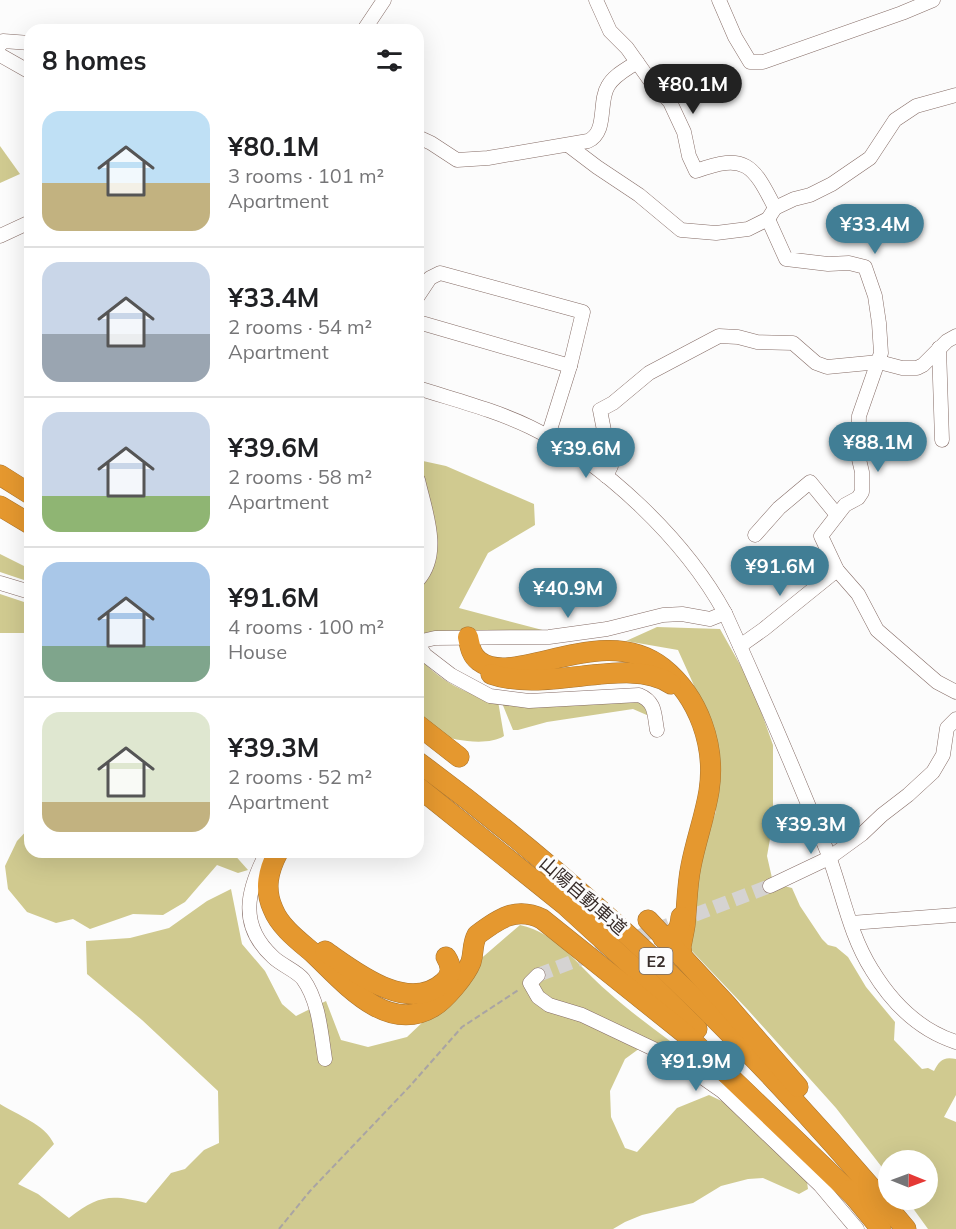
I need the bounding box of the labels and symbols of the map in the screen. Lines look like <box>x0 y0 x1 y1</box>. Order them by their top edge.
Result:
pin: ¥80.1M <box>644 64 742 115</box>
pin: ¥33.4M <box>826 204 924 255</box>
pin: ¥88.1M <box>829 422 927 473</box>
pin: ¥39.6M <box>537 428 635 479</box>
pin: ¥91.6M <box>731 546 829 597</box>
pin: ¥40.9M <box>519 568 617 619</box>
pin: ¥39.3M <box>762 804 860 855</box>
street label: 山陽自動車道 <box>535 852 632 940</box>
road number: E2 <box>640 948 672 974</box>
pin: ¥91.9M <box>647 1041 745 1092</box>
north arrow <box>878 1150 938 1210</box>

